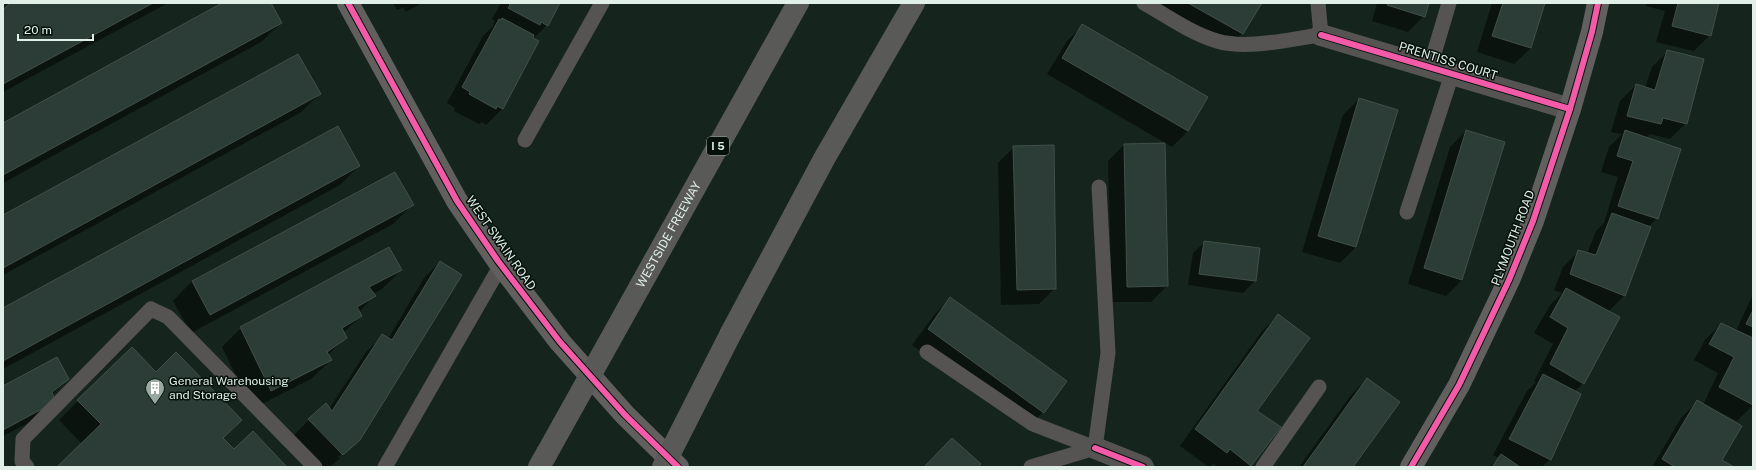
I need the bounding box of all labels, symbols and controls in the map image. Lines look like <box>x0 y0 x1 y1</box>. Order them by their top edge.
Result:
scale bar <box>18 16 93 42</box>
text: 20 m <box>24 23 52 37</box>
street label: PRENTISS COURT <box>1397 39 1499 83</box>
road number: I 5 <box>707 137 729 155</box>
street label: WESTSIDE FREEWAY <box>634 179 704 290</box>
street label: PLYMOUTH ROAD <box>1488 188 1538 288</box>
street label: WEST SWAIN ROAD <box>463 193 539 293</box>
place label: General Warehousing and Storage <box>169 374 289 402</box>
building icon: General Warehousing and Storage <box>144 377 166 405</box>

